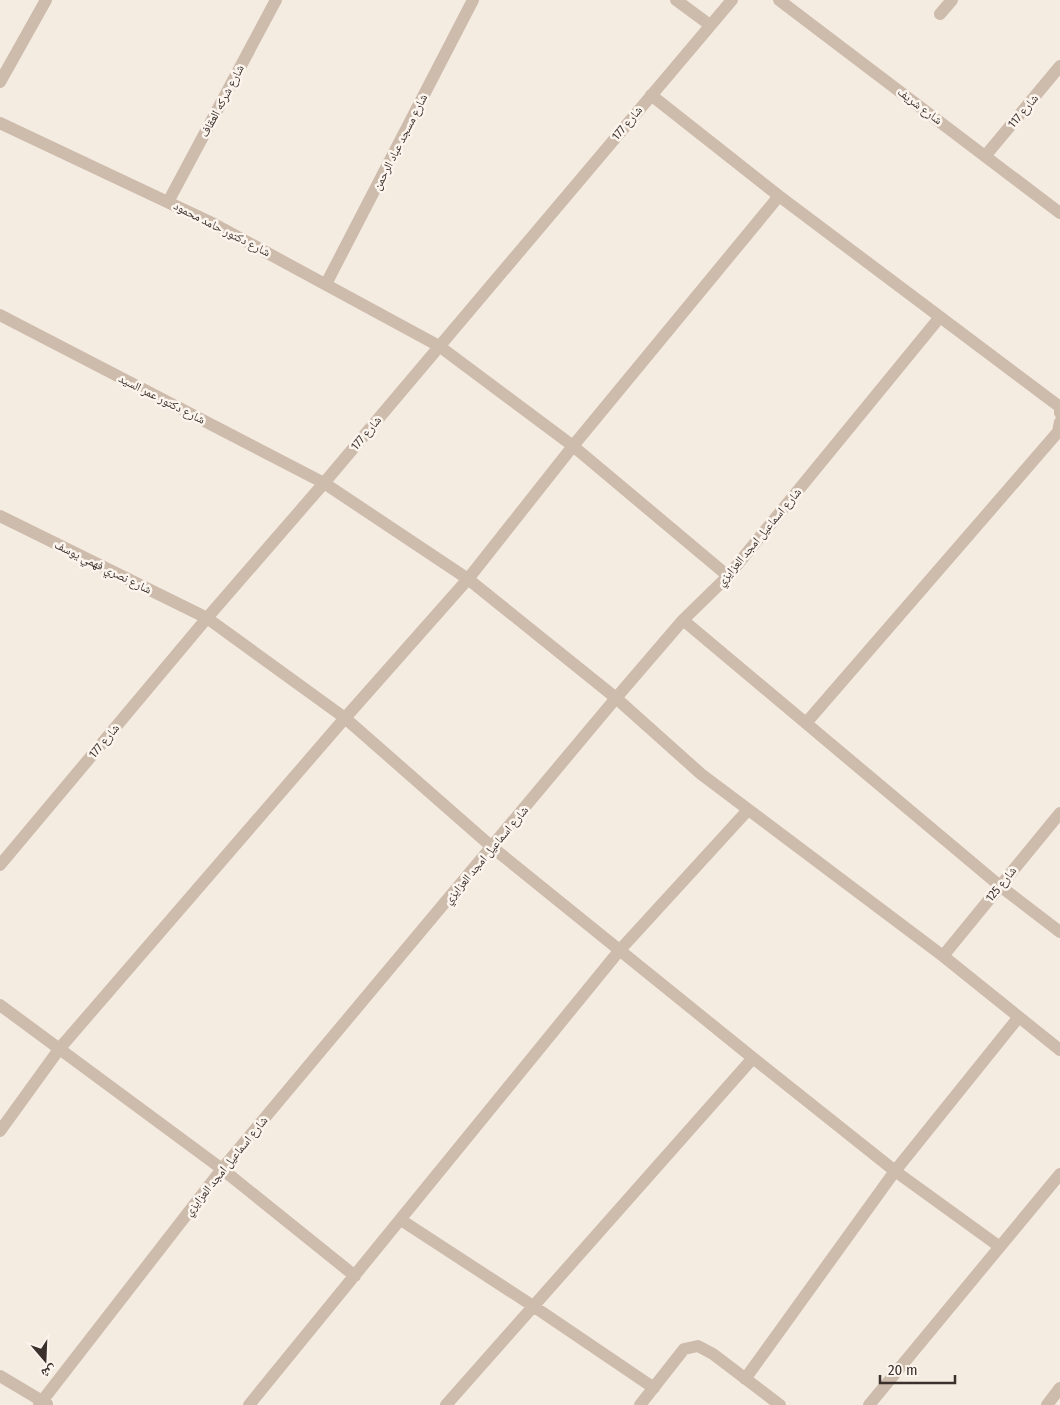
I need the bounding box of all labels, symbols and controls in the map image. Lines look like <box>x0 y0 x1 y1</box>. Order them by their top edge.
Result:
street label: شارع شركه العقاف <box>197 62 248 140</box>
street label: شارع شريف <box>894 85 945 128</box>
street label: شارع 117 <box>1005 91 1042 131</box>
street label: شارع مسجد عباد الرحمن <box>370 92 431 193</box>
street label: شارع 177 <box>609 103 646 143</box>
street label: شارع دكتور حامد محمود <box>171 199 273 260</box>
street label: شارع دكتور عمر السيد <box>116 371 208 428</box>
street label: شارع 177 <box>348 413 385 453</box>
street label: شارع اسماعيل امجد العزايزي <box>714 485 807 591</box>
street label: شارع نصري فهمي يوسف <box>51 537 154 599</box>
street label: شارع 177 <box>86 721 123 761</box>
street label: شارع اسماعيل امجد العزايزي <box>441 803 534 909</box>
street label: شارع 125 <box>983 864 1020 905</box>
street label: شارع اسماعيل امجد العزايزي <box>182 1113 273 1220</box>
north arrow <box>20 1335 70 1385</box>
scale bar <box>880 1352 955 1384</box>
text: ش <box>39 1361 59 1382</box>
text: 20 m <box>888 1361 918 1379</box>

